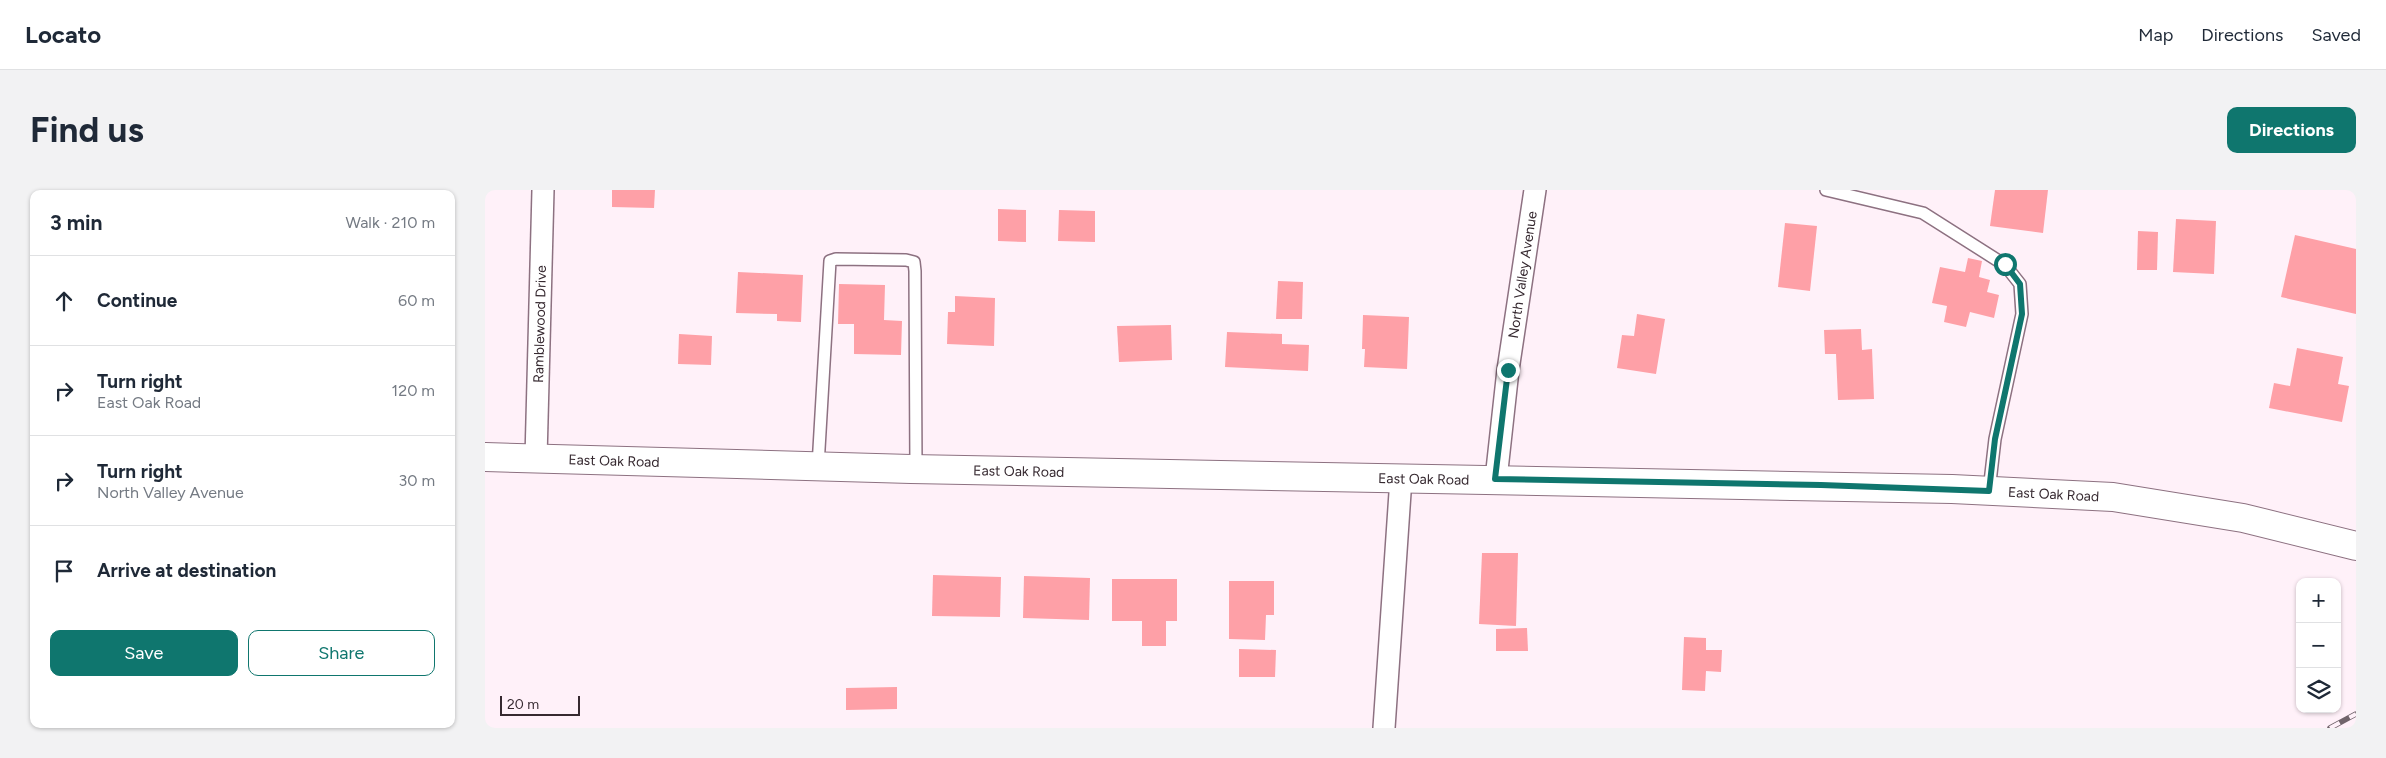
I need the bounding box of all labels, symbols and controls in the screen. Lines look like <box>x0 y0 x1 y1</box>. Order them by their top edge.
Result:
text: Locato <box>25 20 101 49</box>
text: Map <box>2138 24 2173 46</box>
text: Directions <box>2201 24 2283 46</box>
text: Saved <box>2311 24 2361 46</box>
button: Directions <box>2227 107 2356 153</box>
text: Find us <box>30 109 144 151</box>
text: 3 min <box>50 210 102 235</box>
street label: North Valley Avenue <box>1505 210 1541 340</box>
text: Walk · 210 m <box>346 213 435 232</box>
route start <box>1994 253 2017 276</box>
street label: Ramblewood Drive <box>530 265 550 383</box>
icon: ahead <box>50 287 78 315</box>
text: Continue <box>97 289 177 312</box>
text: 60 m <box>398 291 435 310</box>
route end <box>1497 359 1520 382</box>
text: Turn right <box>97 370 183 393</box>
icon: right <box>50 377 78 405</box>
text: 120 m <box>392 381 435 400</box>
text: East Oak Road <box>97 393 201 412</box>
street label: East Oak Road <box>568 451 660 471</box>
text: Turn right <box>97 460 183 483</box>
street label: East Oak Road <box>973 462 1065 481</box>
icon: right <box>50 467 78 495</box>
street label: East Oak Road <box>1378 470 1470 489</box>
text: 30 m <box>398 471 435 490</box>
text: North Valley Avenue <box>97 483 244 502</box>
street label: East Oak Road <box>2007 484 2099 505</box>
icon: arrive <box>50 557 78 585</box>
text: Arrive at destination <box>97 559 276 582</box>
map controls <box>2296 578 2341 713</box>
button: + <box>2296 578 2341 623</box>
button: − <box>2296 623 2341 668</box>
button: Save <box>50 630 238 676</box>
button: Share <box>248 630 435 676</box>
button: layers <box>2296 668 2341 713</box>
scale bar <box>500 693 580 716</box>
text: 20 m <box>507 696 539 713</box>

